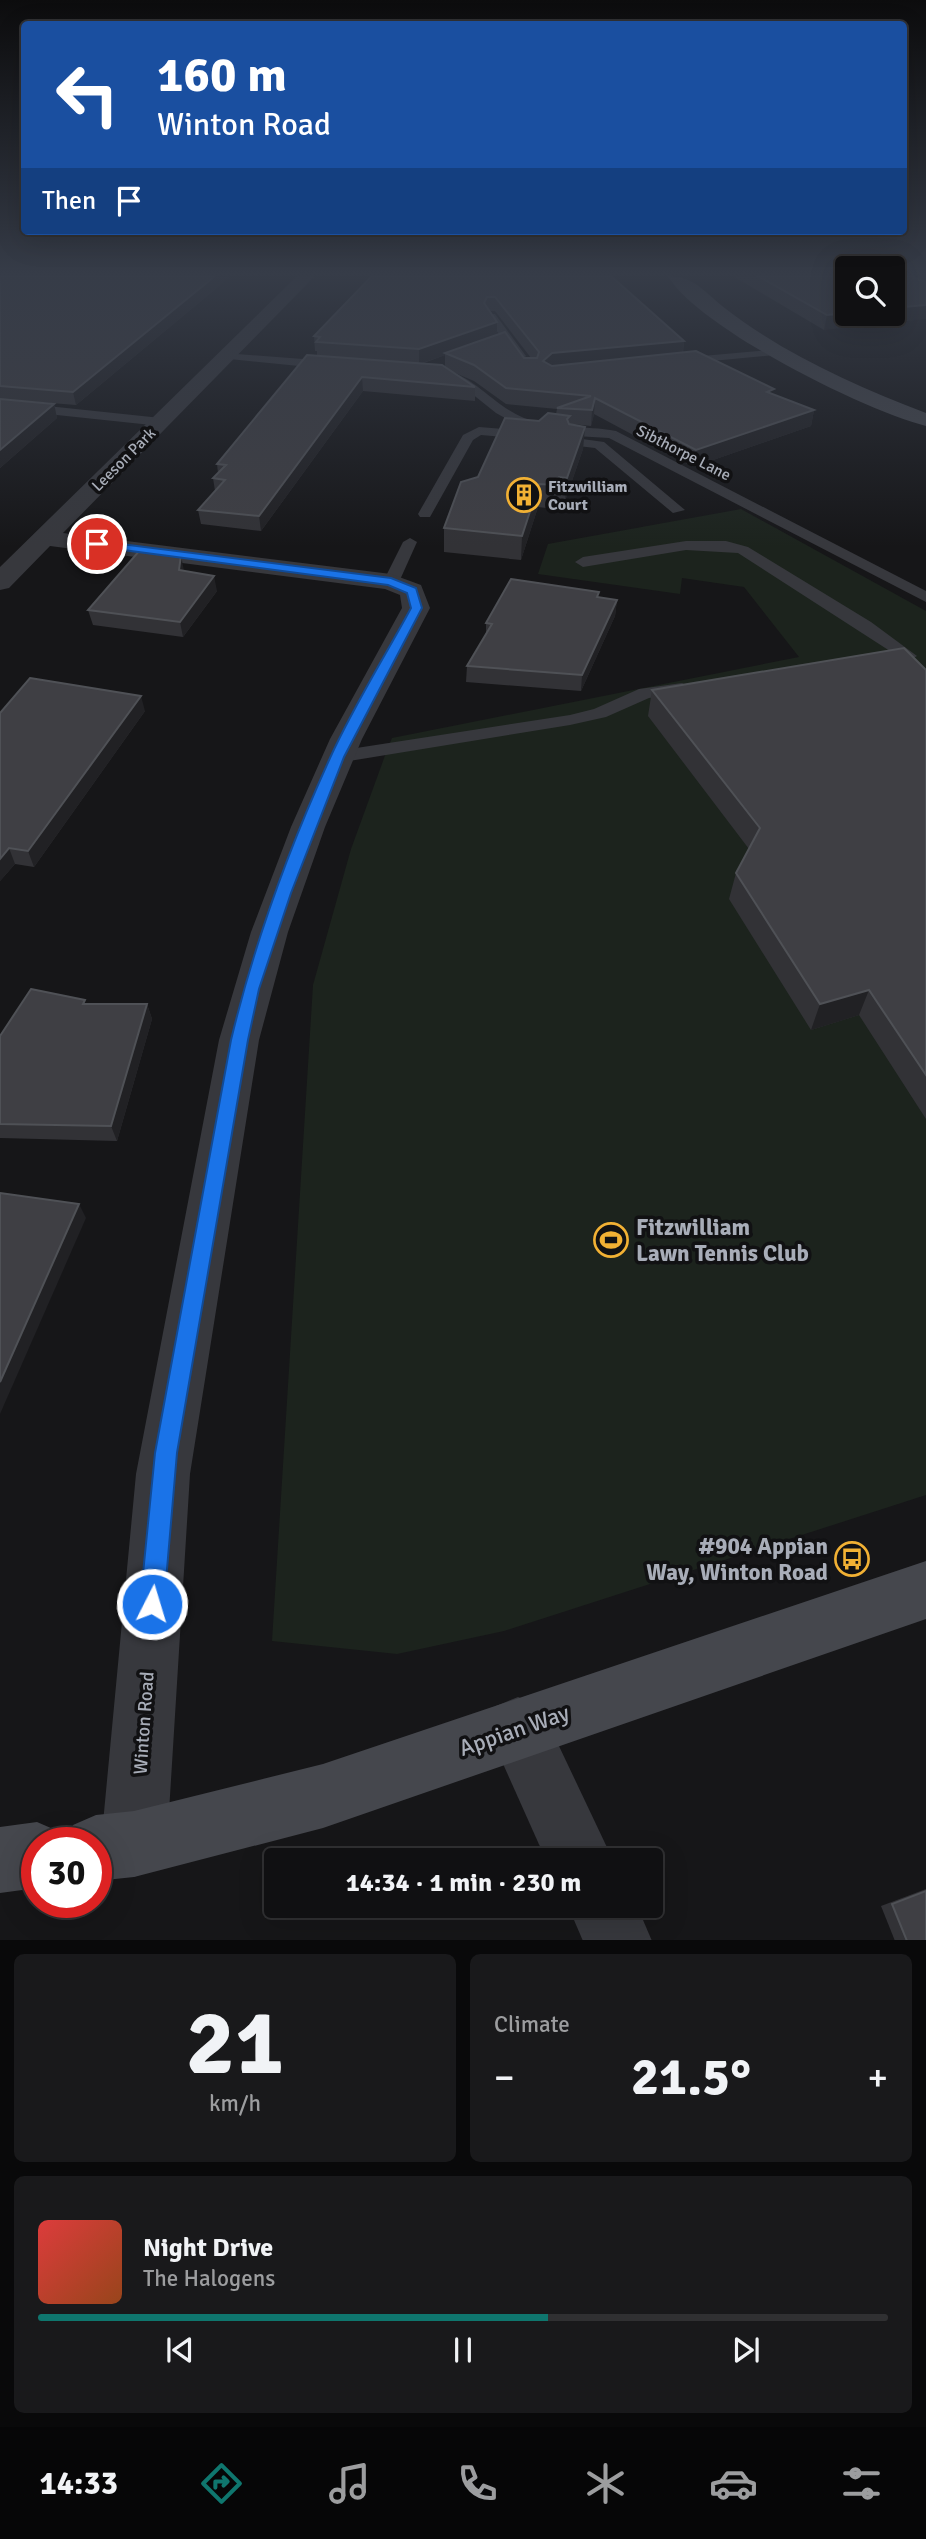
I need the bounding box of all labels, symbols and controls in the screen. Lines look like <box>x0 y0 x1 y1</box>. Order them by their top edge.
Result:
text: 160 m <box>157 45 287 105</box>
icon: left <box>42 49 133 140</box>
text: Winton Road <box>157 105 331 144</box>
icon: arrive <box>110 182 148 220</box>
text: Then <box>42 185 96 217</box>
map controls <box>835 256 905 326</box>
button: search <box>835 256 905 326</box>
street label: Sibthorpe Lane <box>633 421 734 485</box>
street label: Leeson Park <box>88 424 160 496</box>
building icon: Fitzwilliam Court <box>505 476 543 514</box>
place label: Fitzwilliam Court <box>548 477 627 515</box>
pin <box>67 514 127 574</box>
icon: arrive <box>78 525 116 563</box>
place label: Fitzwilliam Lawn Tennis Club <box>636 1213 809 1268</box>
sports icon: Fitzwilliam Lawn Tennis Club <box>592 1221 630 1259</box>
place label: #904 Appian Way, Winton Road <box>646 1532 828 1587</box>
bus stop icon: #904 Appian Way, Winton Road <box>833 1540 871 1578</box>
position arrow <box>115 1567 189 1641</box>
street label: Winton Road <box>128 1671 160 1775</box>
street label: Appian Way <box>455 1698 573 1763</box>
speed limit sign: 30 <box>21 1827 112 1918</box>
text: 14:34 · 1 min · 230 m <box>346 1867 581 1899</box>
text: 21 <box>186 1987 284 2100</box>
text: Climate <box>494 2010 570 2039</box>
text: 21.5° <box>631 2045 751 2109</box>
text: − <box>494 2054 515 2101</box>
text: + <box>867 2054 888 2101</box>
text: km/h <box>209 2089 261 2118</box>
text: Night Drive <box>143 2232 273 2264</box>
text: The Halogens <box>143 2264 275 2293</box>
icon: previous <box>161 2331 199 2369</box>
icon: pause <box>444 2331 482 2369</box>
icon: next <box>727 2331 765 2369</box>
icon: directions <box>197 2459 246 2508</box>
icon: music <box>325 2459 374 2508</box>
icon: phone <box>453 2459 502 2508</box>
icon: climate <box>581 2459 630 2508</box>
icon: car <box>709 2459 758 2508</box>
icon: filters <box>837 2459 886 2508</box>
text: 14:33 <box>40 2464 118 2503</box>

